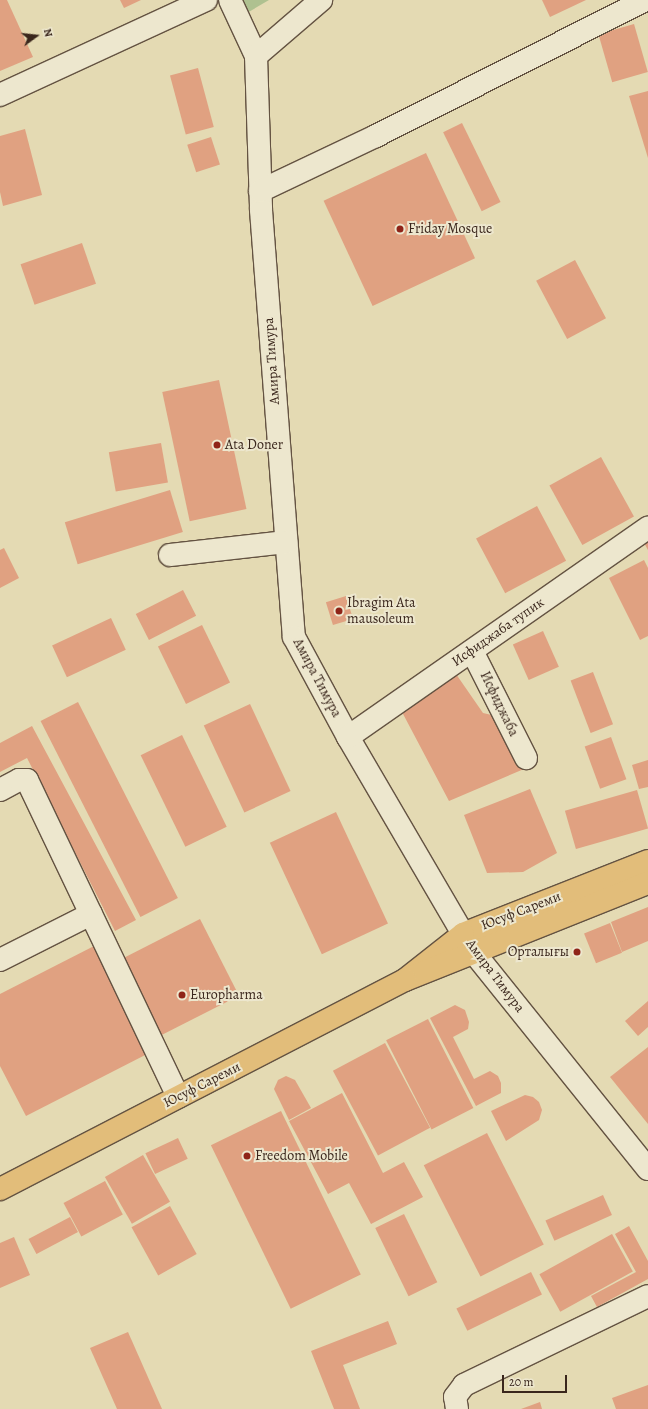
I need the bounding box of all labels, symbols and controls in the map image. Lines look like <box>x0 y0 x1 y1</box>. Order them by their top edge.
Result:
north arrow <box>16 16 56 56</box>
text: N <box>40 27 56 39</box>
place label: Friday Mosque <box>408 221 492 237</box>
marker: Friday Mosque <box>395 224 405 234</box>
street label: Амира Тимура <box>261 317 283 405</box>
place label: Ata Doner <box>225 437 283 453</box>
marker: Ata Doner <box>212 440 222 450</box>
street label: Исфиджаба тупик <box>449 594 547 670</box>
place label: Ibragim Ata mausoleum <box>347 595 416 628</box>
marker: Ibragim Ata mausoleum <box>334 606 344 616</box>
street label: Амира Тимура <box>289 636 345 720</box>
street label: Исфиджаба <box>476 669 522 739</box>
street label: Юсуф Сареми <box>479 888 563 934</box>
street label: Амира Тимура <box>462 936 528 1016</box>
place label: Орталығы <box>508 944 569 960</box>
marker: Орталығы <box>572 947 582 957</box>
place label: Europharma <box>190 987 263 1003</box>
marker: Europharma <box>177 990 187 1000</box>
street label: Юсуф Сареми <box>161 1058 243 1112</box>
place label: Freedom Mobile <box>255 1148 348 1164</box>
marker: Freedom Mobile <box>242 1151 252 1161</box>
scale bar <box>504 1367 569 1393</box>
text: 20 m <box>509 1374 533 1390</box>

